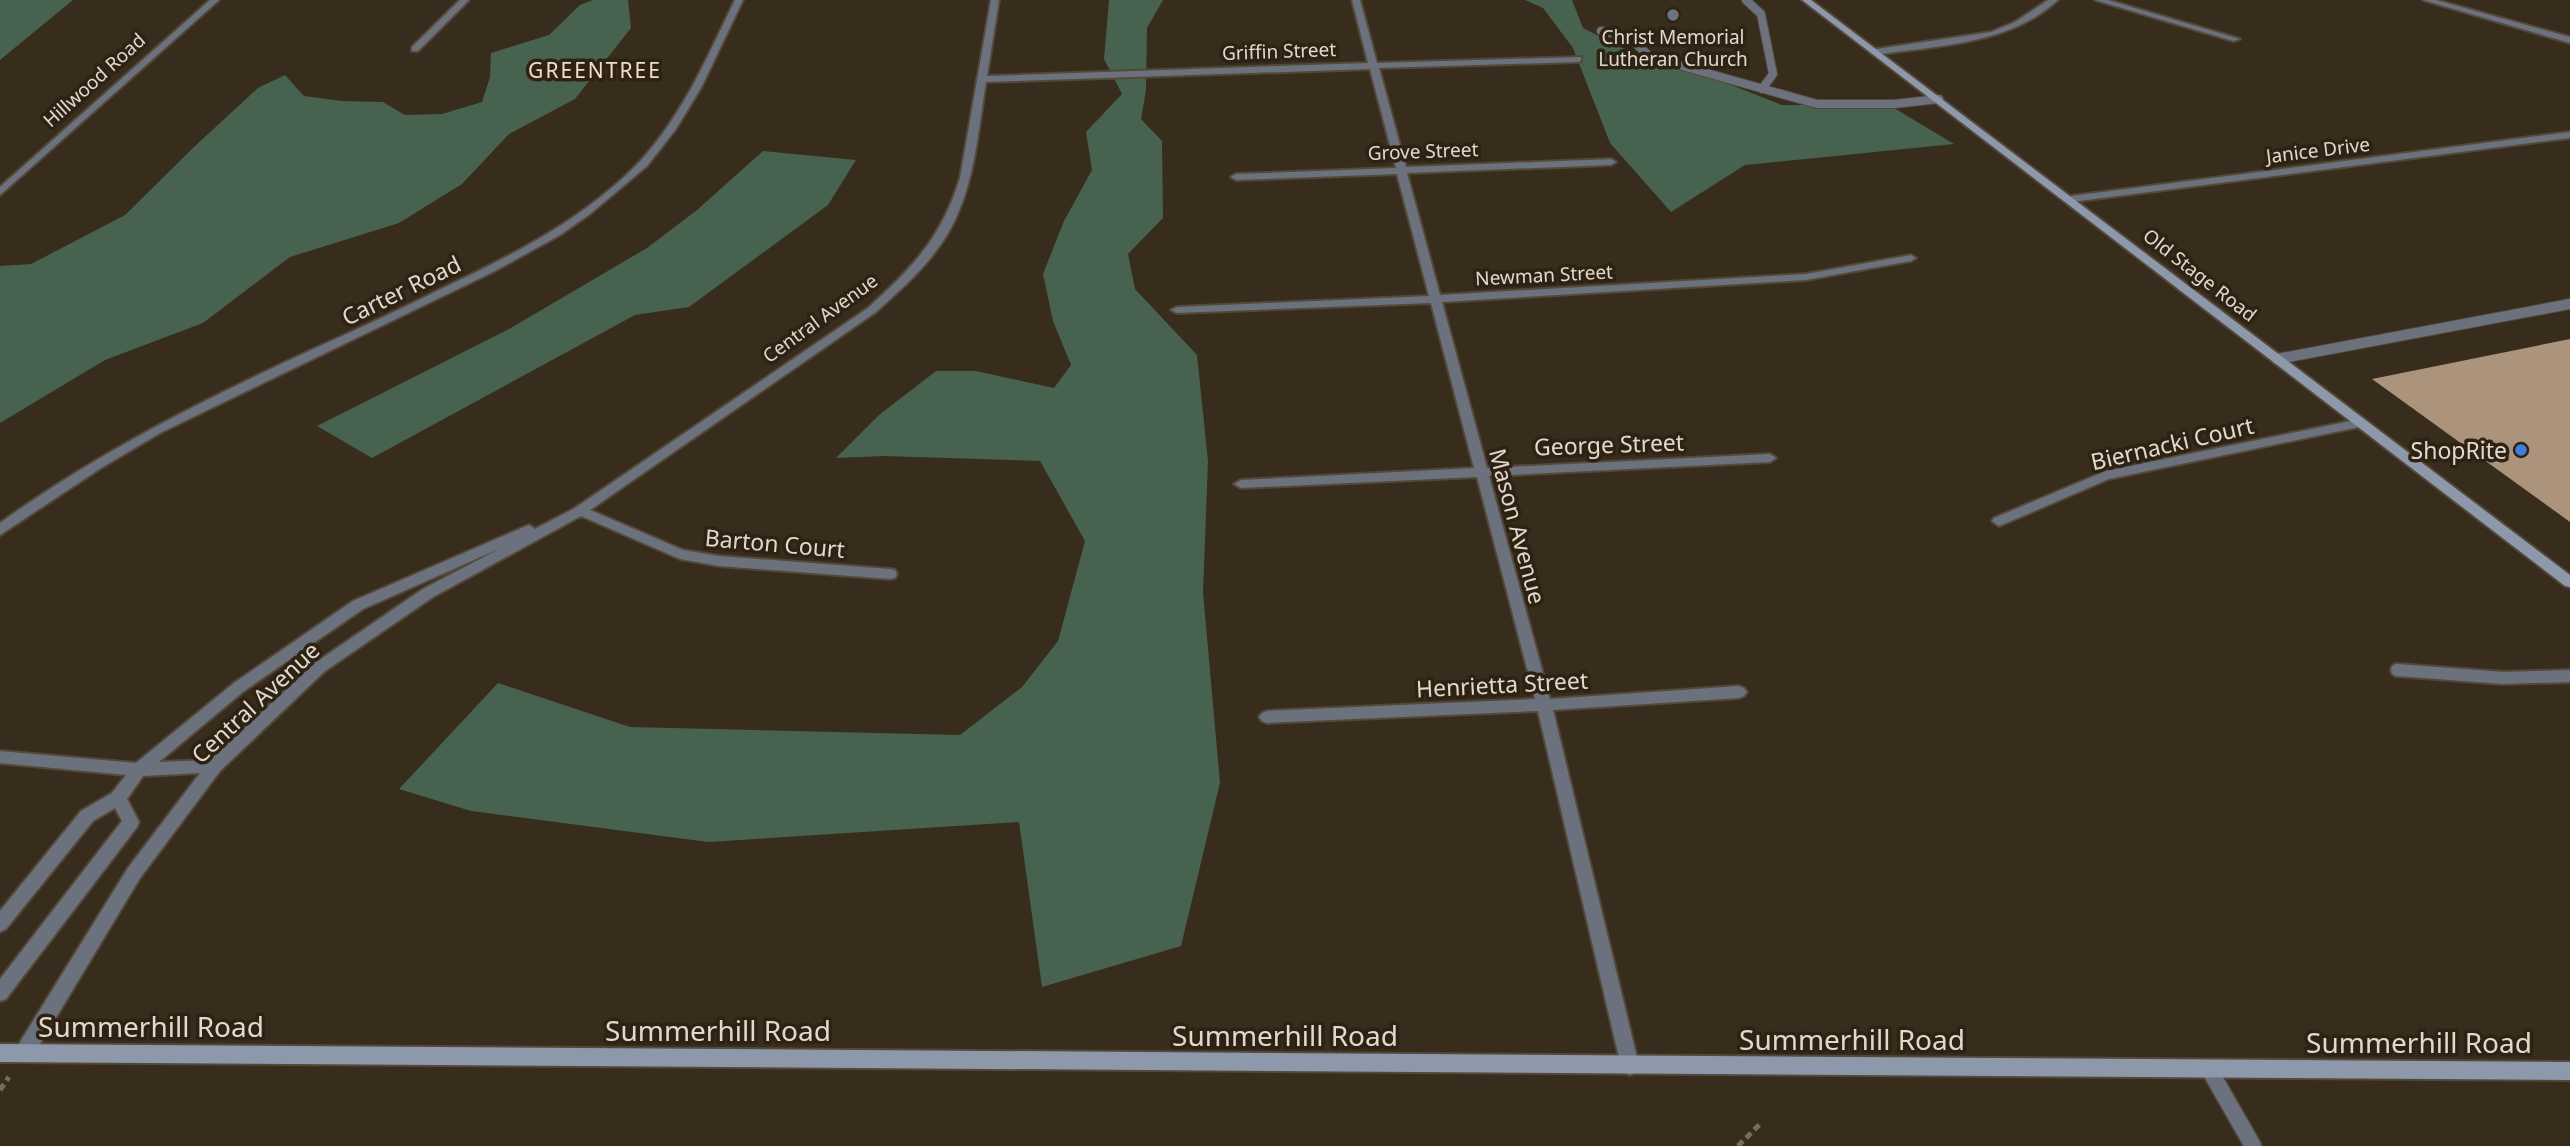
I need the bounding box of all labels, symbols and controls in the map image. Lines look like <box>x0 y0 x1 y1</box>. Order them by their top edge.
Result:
marker: Christ Memorial Lutheran Church <box>1665 7 1681 23</box>
place label: Christ Memorial Lutheran Church <box>1598 24 1748 72</box>
street label: Hillwood Road <box>37 27 151 133</box>
street label: Griffin Street <box>1221 36 1337 66</box>
district label: GREENTREE <box>528 56 662 84</box>
street label: Janice Drive <box>2263 131 2371 170</box>
street label: Grove Street <box>1367 136 1479 166</box>
street label: Old Stage Road <box>2138 222 2262 328</box>
street label: Carter Road <box>336 247 466 333</box>
street label: Newman Street <box>1474 258 1614 292</box>
street label: Central Avenue <box>757 268 883 368</box>
street label: Biernacki Court <box>2087 409 2257 477</box>
street label: George Street <box>1533 425 1685 463</box>
place label: ShopRite <box>2411 434 2507 466</box>
marker: ShopRite <box>2513 442 2529 458</box>
street label: Mason Avenue <box>1482 445 1554 607</box>
street label: Barton Court <box>704 521 846 565</box>
street label: Central Avenue <box>184 634 326 770</box>
street label: Henrietta Street <box>1415 664 1589 704</box>
street label: Summerhill Road <box>38 1007 264 1045</box>
street label: Summerhill Road <box>605 1011 831 1049</box>
street label: Summerhill Road <box>1172 1016 1398 1054</box>
street label: Summerhill Road <box>1739 1020 1965 1058</box>
street label: Summerhill Road <box>2306 1023 2532 1061</box>

